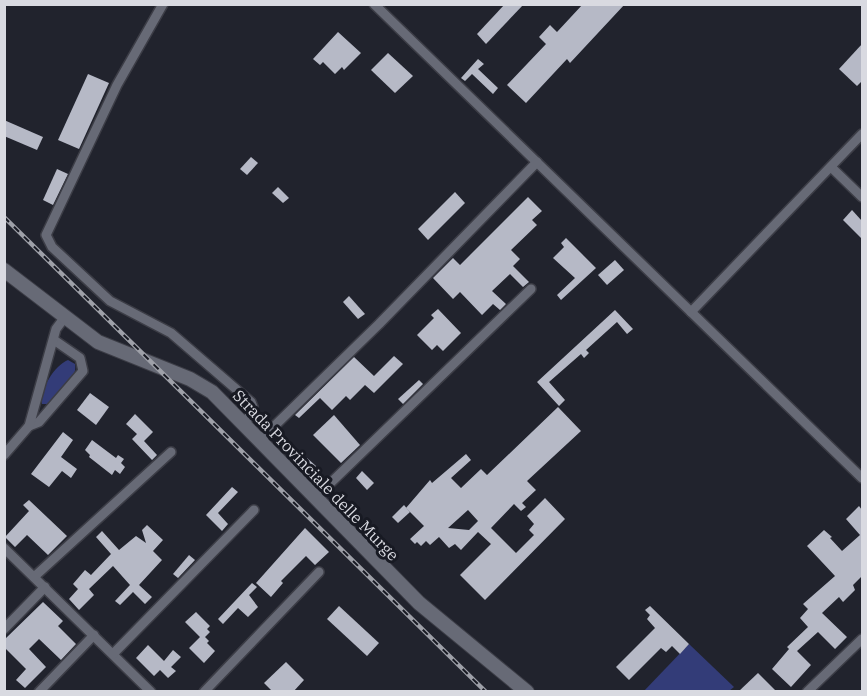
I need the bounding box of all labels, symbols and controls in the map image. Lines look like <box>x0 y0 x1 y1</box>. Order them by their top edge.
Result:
street label: Strada Provinciale delle Murge <box>229 385 403 565</box>

